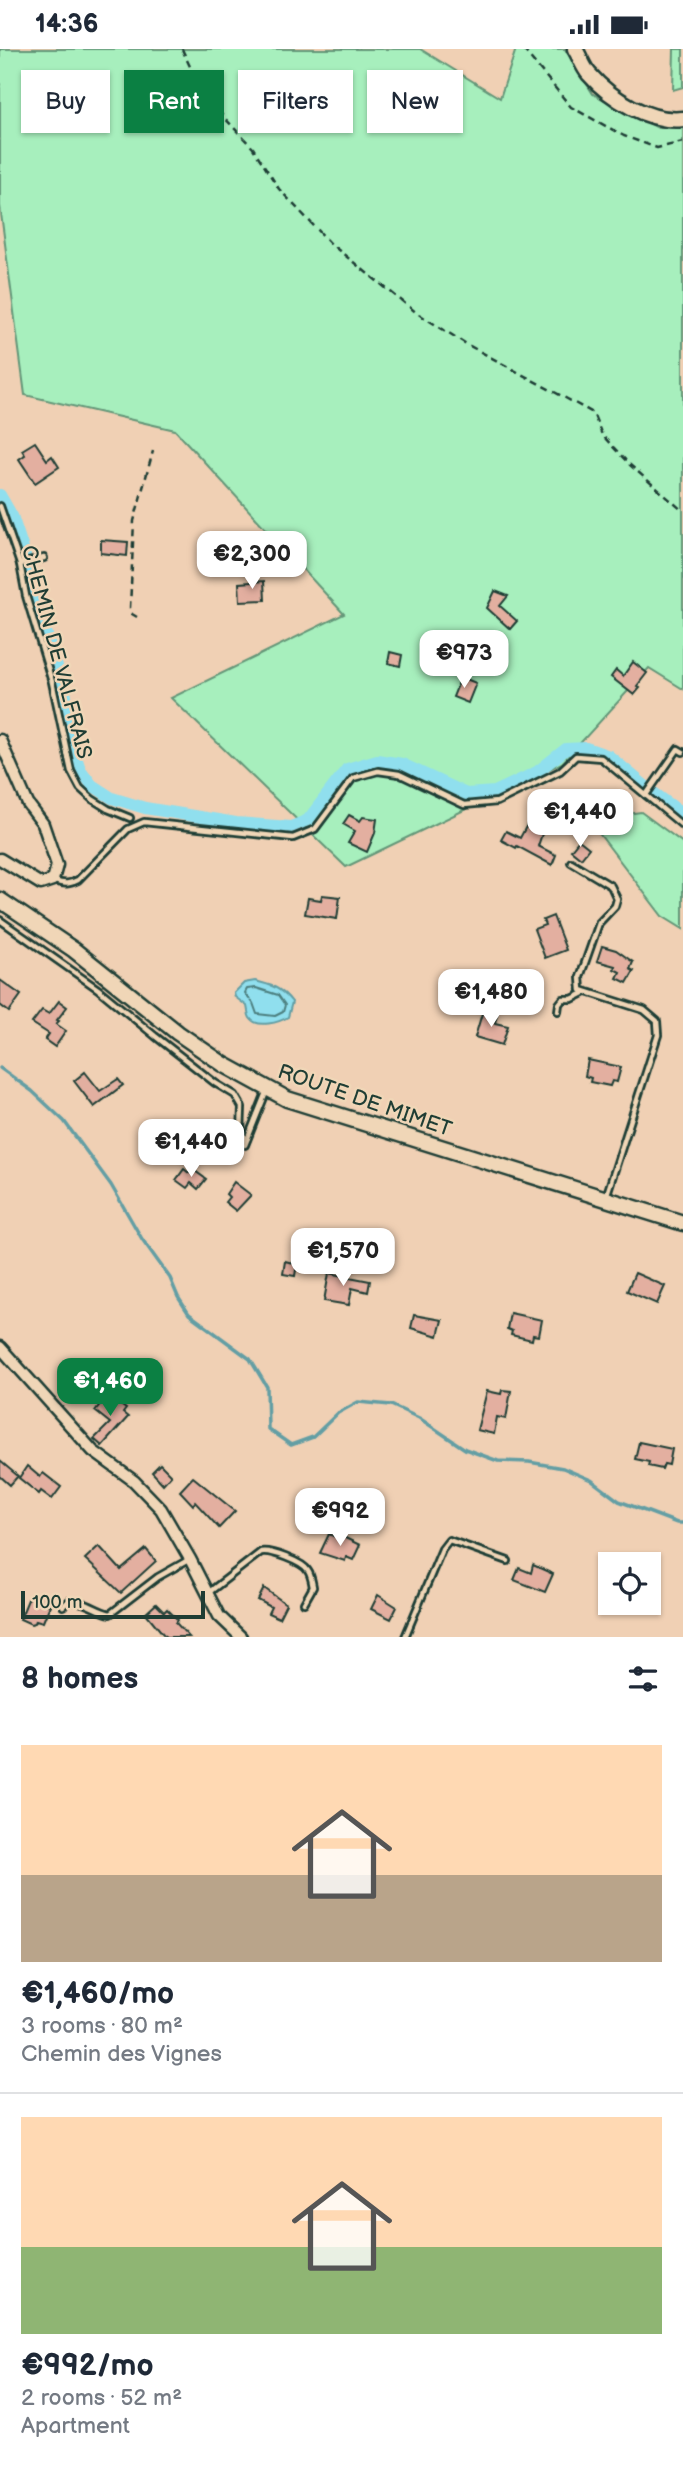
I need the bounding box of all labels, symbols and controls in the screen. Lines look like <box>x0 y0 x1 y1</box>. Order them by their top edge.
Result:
text: 14:36 <box>35 9 98 40</box>
chip: Buy <box>21 70 110 133</box>
chip: Rent <box>124 70 224 133</box>
chip: Filters <box>238 70 353 133</box>
chip: New <box>367 70 463 133</box>
pin: €2,300 <box>195 531 309 591</box>
text: €2,300 <box>213 540 291 568</box>
street label: CHEMIN DE VALFRAIS <box>16 543 97 762</box>
pin: €973 <box>423 631 505 690</box>
text: €973 <box>436 639 492 667</box>
pin: €1,440 <box>523 789 637 849</box>
text: €1,440 <box>543 798 617 826</box>
pin: €1,480 <box>434 969 548 1029</box>
text: €1,480 <box>454 978 528 1006</box>
street label: ROUTE DE MIMET <box>275 1059 456 1142</box>
pin: €1,440 <box>134 1119 248 1179</box>
text: €1,440 <box>154 1128 228 1156</box>
pin: €1,570 <box>286 1229 400 1288</box>
text: €1,570 <box>307 1237 379 1265</box>
pin: €1,460 <box>53 1359 167 1418</box>
text: €1,460 <box>73 1367 147 1395</box>
pin: €992 <box>299 1489 381 1548</box>
text: €992 <box>311 1497 369 1525</box>
map controls <box>598 1552 661 1615</box>
button: locate <box>598 1552 661 1615</box>
scale bar <box>21 1588 205 1620</box>
text: 100 m <box>32 1591 83 1614</box>
icon: filters <box>624 1660 662 1698</box>
text: 8 homes <box>21 1661 138 1697</box>
icon: home <box>279 1791 405 1917</box>
text: €1,460/mo <box>21 1976 174 2012</box>
text: 3 rooms · 80 m² <box>21 2012 183 2040</box>
text: Chemin des Vignes <box>21 2040 222 2068</box>
icon: home <box>279 2163 405 2289</box>
text: €992/mo <box>21 2348 153 2384</box>
text: 2 rooms · 52 m² <box>21 2384 182 2412</box>
text: Apartment <box>21 2412 130 2440</box>

